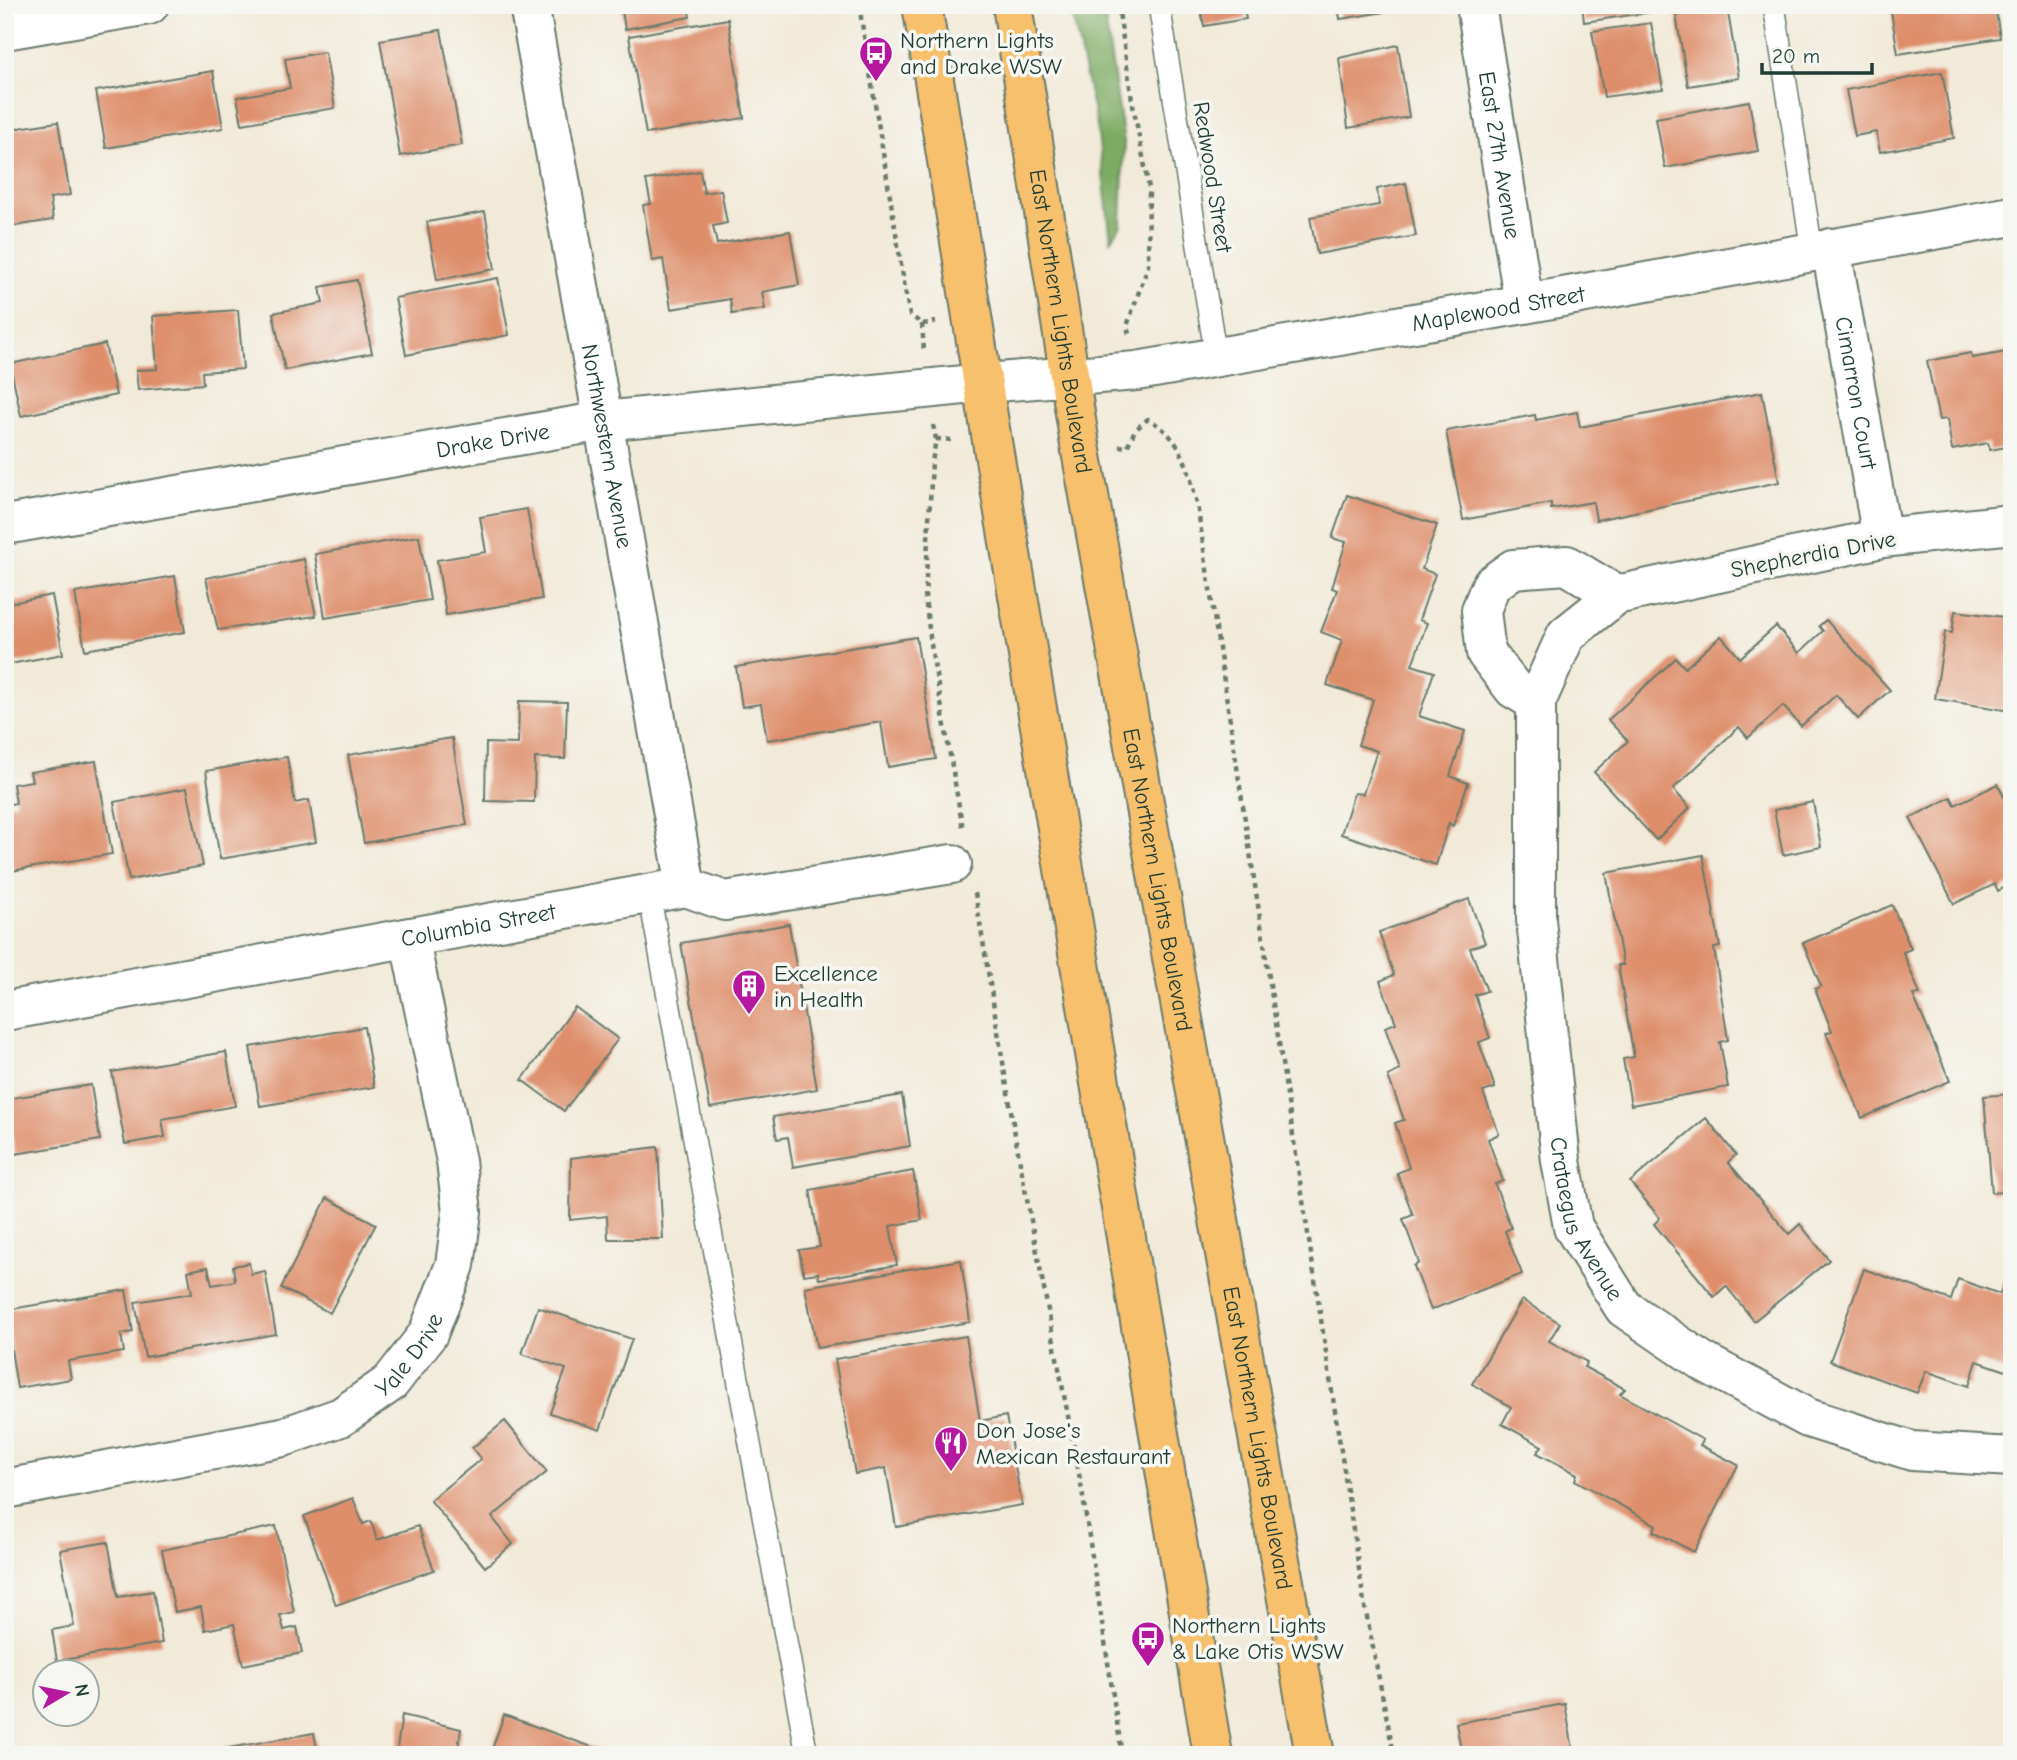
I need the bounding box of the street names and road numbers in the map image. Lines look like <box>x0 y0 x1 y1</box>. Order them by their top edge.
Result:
street label: East 27th Avenue <box>1473 70 1526 241</box>
street label: Redwood Street <box>1187 100 1238 256</box>
street label: East Northern Lights Boulevard <box>1024 167 1098 476</box>
street label: Maplewood Street <box>1410 280 1588 337</box>
street label: Cimarron Court <box>1829 314 1883 473</box>
street label: Northwestern Avenue <box>576 342 638 550</box>
street label: Drake Drive <box>434 418 551 464</box>
street label: Shepherdia Drive <box>1728 525 1898 584</box>
street label: East Northern Lights Boulevard <box>1117 726 1198 1034</box>
street label: Columbia Street <box>399 898 559 953</box>
street label: Crataegus Avenue <box>1545 1136 1629 1306</box>
street label: East Northern Lights Boulevard <box>1217 1284 1298 1592</box>
street label: Yale Drive <box>370 1310 449 1403</box>

